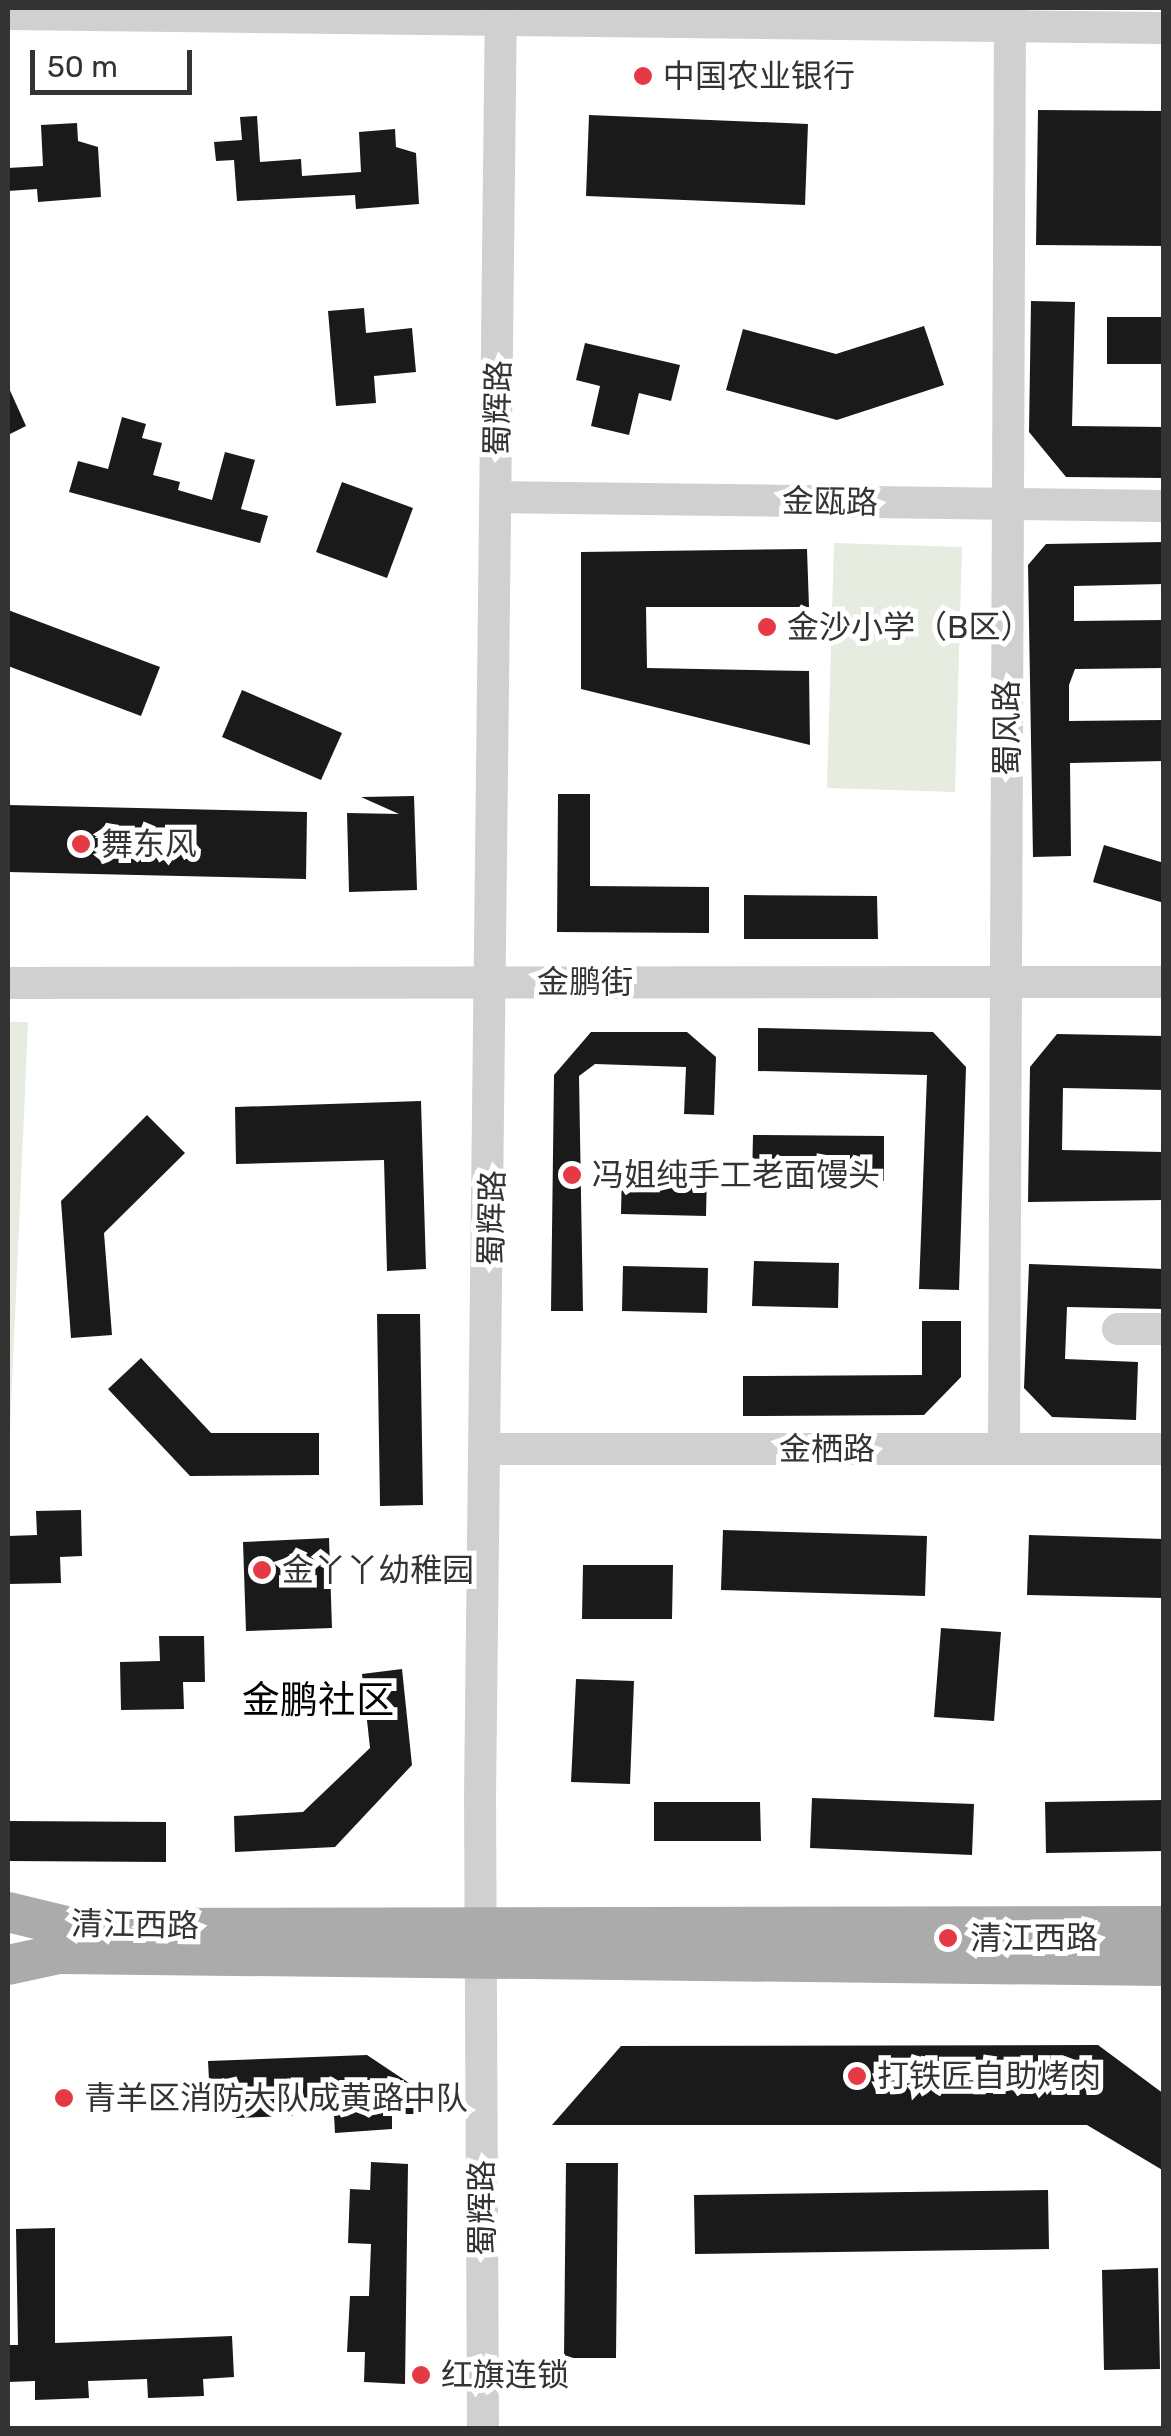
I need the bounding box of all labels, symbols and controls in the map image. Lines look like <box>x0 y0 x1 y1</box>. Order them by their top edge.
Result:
scale bar <box>35 30 198 92</box>
text: 50 m <box>47 49 118 85</box>
place label: 中国农业银行 <box>663 57 855 95</box>
marker: 中国农业银行 <box>632 65 654 87</box>
street label: 蜀辉路 <box>478 360 518 456</box>
street label: 金瓯路 <box>782 482 878 522</box>
place label: 金沙小学（B区） <box>787 608 1032 646</box>
marker: 金沙小学（B区） <box>756 616 778 638</box>
street label: 蜀风路 <box>988 680 1026 776</box>
place label: 舞东风 <box>101 825 197 863</box>
marker: 舞东风 <box>70 833 92 855</box>
street label: 金鹏街 <box>537 963 633 1001</box>
place label: 冯姐纯手工老面馒头 <box>592 1156 880 1194</box>
marker: 冯姐纯手工老面馒头 <box>561 1164 583 1186</box>
street label: 蜀辉路 <box>472 1170 512 1266</box>
street label: 金栖路 <box>779 1430 875 1468</box>
place label: 金丫丫幼稚园 <box>282 1551 474 1589</box>
marker: 金丫丫幼稚园 <box>251 1559 273 1581</box>
district label: 金鹏社区 <box>242 1678 394 1724</box>
street label: 清江西路 <box>71 1905 199 1945</box>
place label: 清江西路 <box>970 1919 1098 1957</box>
marker: 清江西路 <box>935 1925 961 1951</box>
place label: 打铁匠自助烤肉 <box>877 2057 1101 2095</box>
marker: 打铁匠自助烤肉 <box>846 2065 868 2087</box>
place label: 青羊区消防大队成黄路中队 <box>84 2079 468 2117</box>
marker: 青羊区消防大队成黄路中队 <box>53 2087 75 2109</box>
street label: 蜀辉路 <box>463 2160 501 2256</box>
place label: 红旗连锁 <box>441 2356 569 2394</box>
marker: 红旗连锁 <box>410 2364 432 2386</box>

